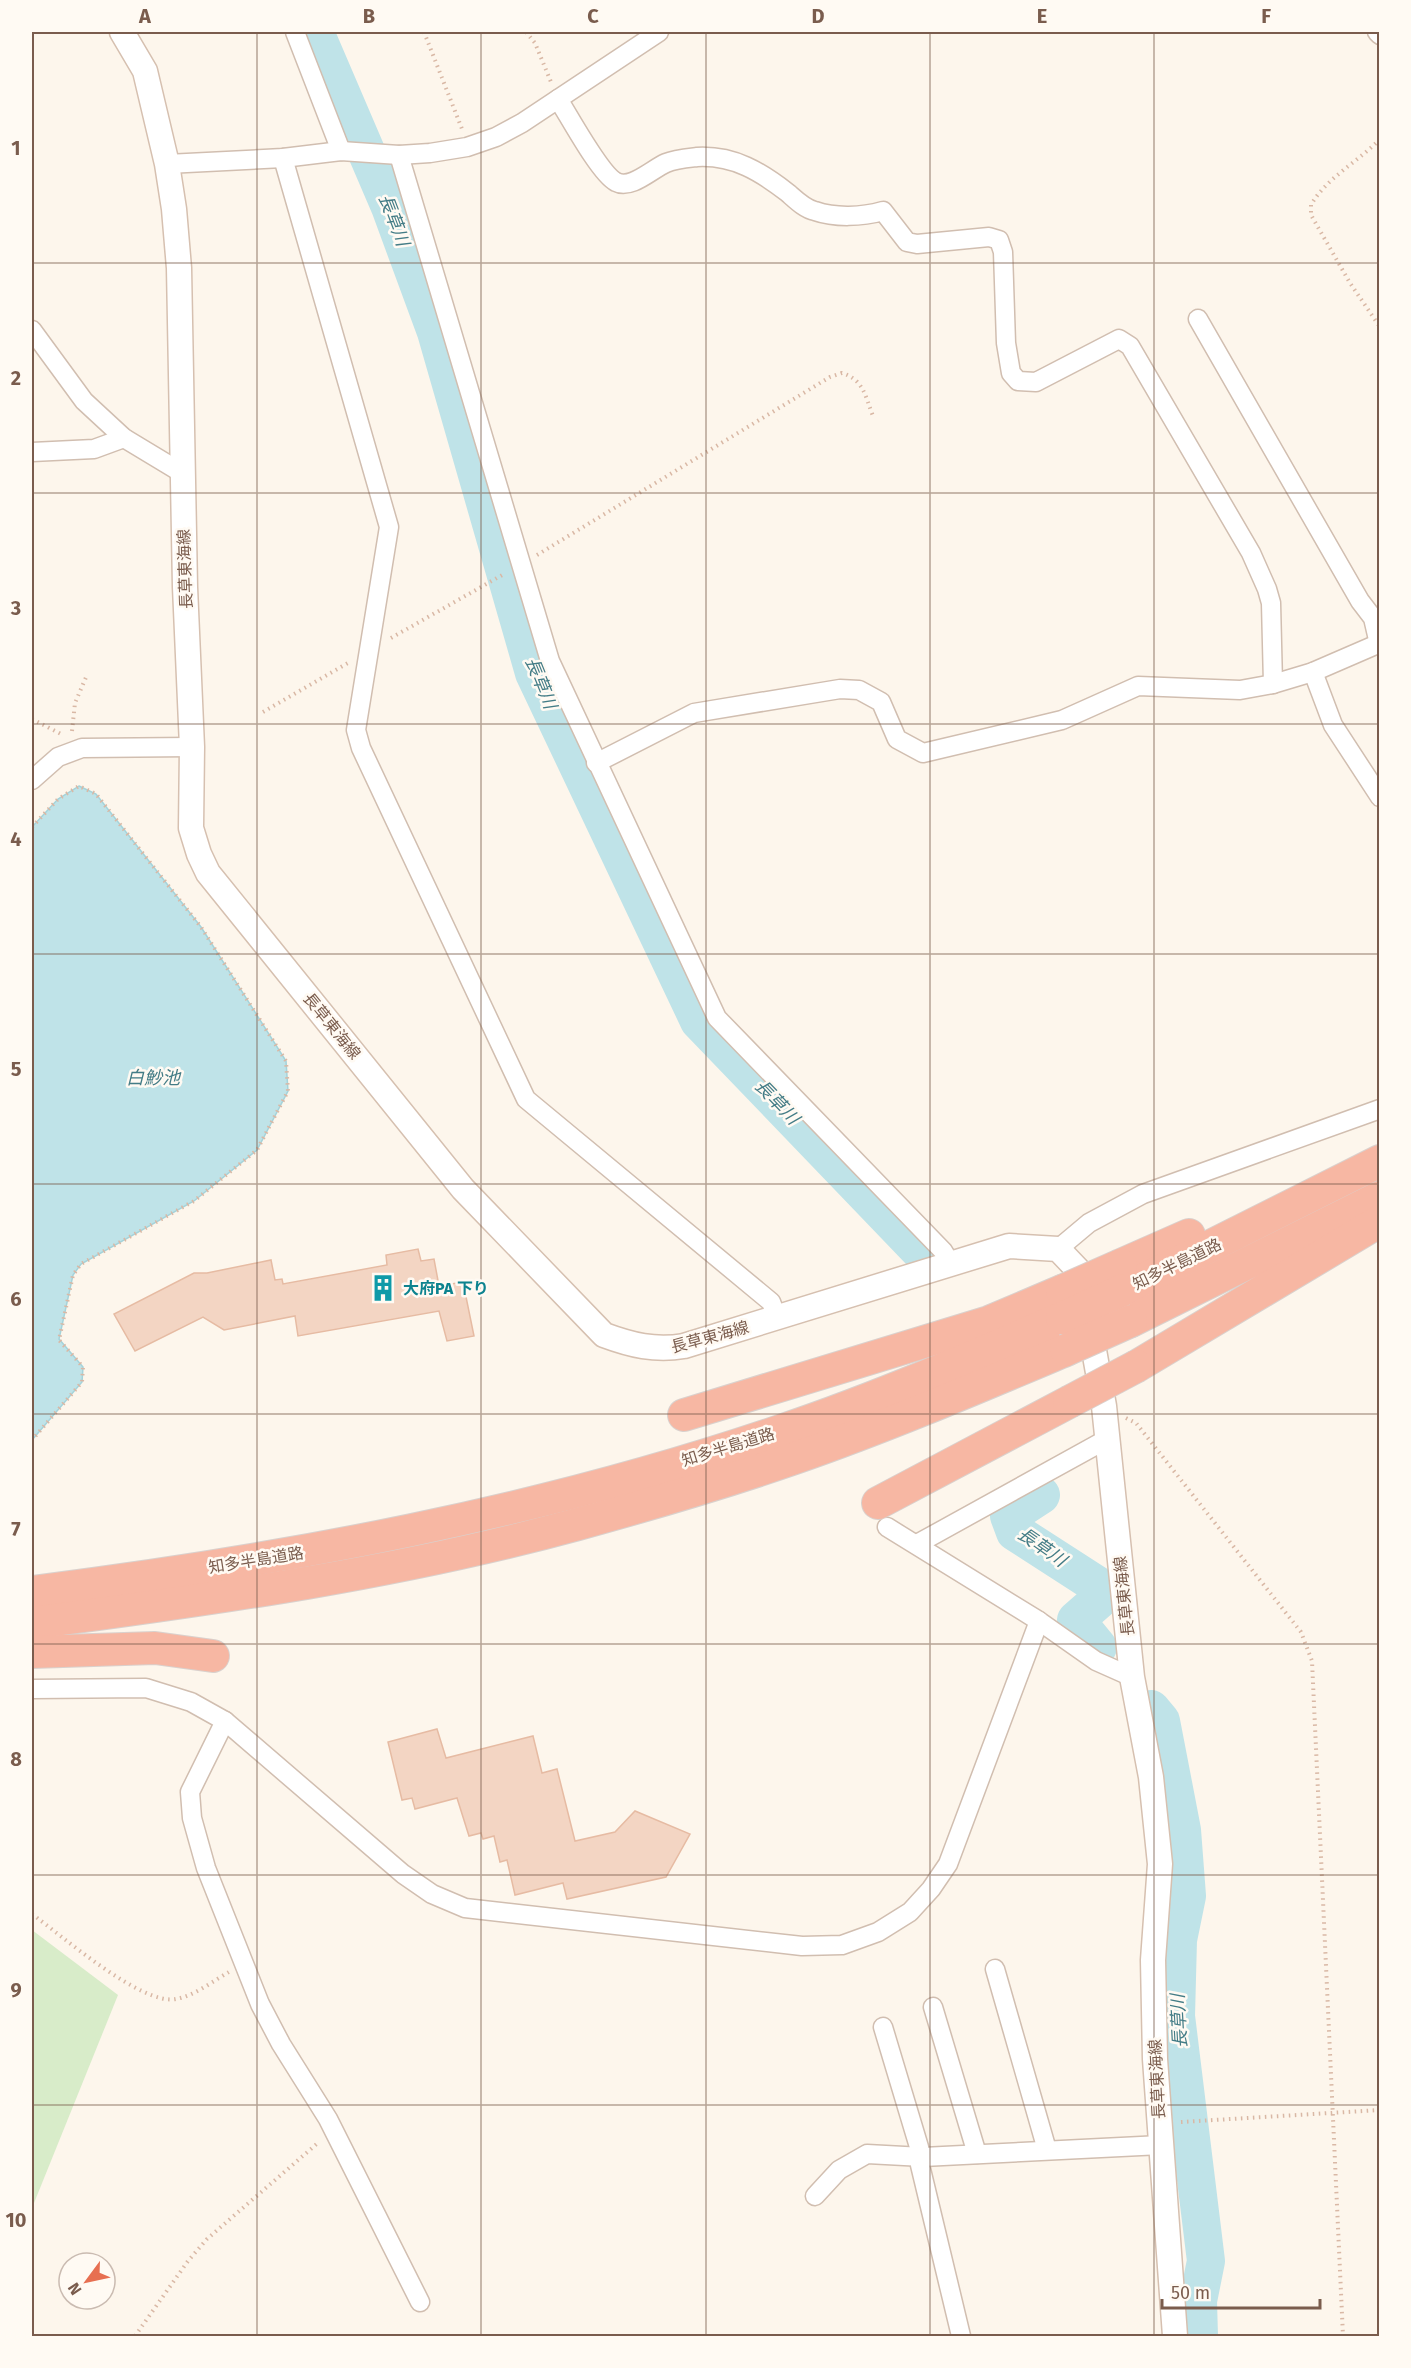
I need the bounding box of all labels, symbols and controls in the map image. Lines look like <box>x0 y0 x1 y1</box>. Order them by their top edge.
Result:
text: A <box>138 4 152 28</box>
text: B <box>363 4 375 28</box>
text: C <box>587 4 599 28</box>
text: D <box>811 4 825 28</box>
text: E <box>1037 4 1047 28</box>
text: F <box>1261 4 1271 28</box>
text: 1 <box>11 136 21 160</box>
water label: 長草川 <box>374 191 415 251</box>
text: 2 <box>11 366 21 390</box>
street label: 長草東海線 <box>174 529 196 609</box>
text: 3 <box>10 596 21 620</box>
water label: 長草川 <box>521 654 562 714</box>
text: 4 <box>10 827 22 851</box>
street label: 長草東海線 <box>299 989 365 1063</box>
text: 5 <box>11 1057 22 1081</box>
water label: 白魦池 <box>126 1067 182 1089</box>
water label: 長草川 <box>750 1075 805 1131</box>
street label: 知多半島道路 <box>1130 1234 1224 1294</box>
building icon: 大府PA 下り <box>368 1273 398 1303</box>
place label: 大府PA 下り <box>403 1279 489 1298</box>
text: 6 <box>10 1287 22 1311</box>
street label: 長草東海線 <box>669 1317 751 1357</box>
street label: 知多半島道路 <box>679 1424 777 1470</box>
text: 7 <box>11 1517 21 1541</box>
water label: 長草川 <box>1014 1523 1072 1573</box>
street label: 知多半島道路 <box>207 1543 305 1577</box>
street label: 長草東海線 <box>1110 1555 1138 1637</box>
text: 8 <box>10 1747 22 1771</box>
text: 9 <box>10 1978 22 2002</box>
water label: 長草川 <box>1166 1991 1191 2049</box>
street label: 長草東海線 <box>1145 2039 1169 2119</box>
text: 10 <box>6 2208 26 2232</box>
north arrow <box>57 2251 117 2311</box>
scale bar <box>1162 2272 1320 2310</box>
text: N <box>64 2279 86 2299</box>
text: 50 m <box>1171 2282 1210 2304</box>

